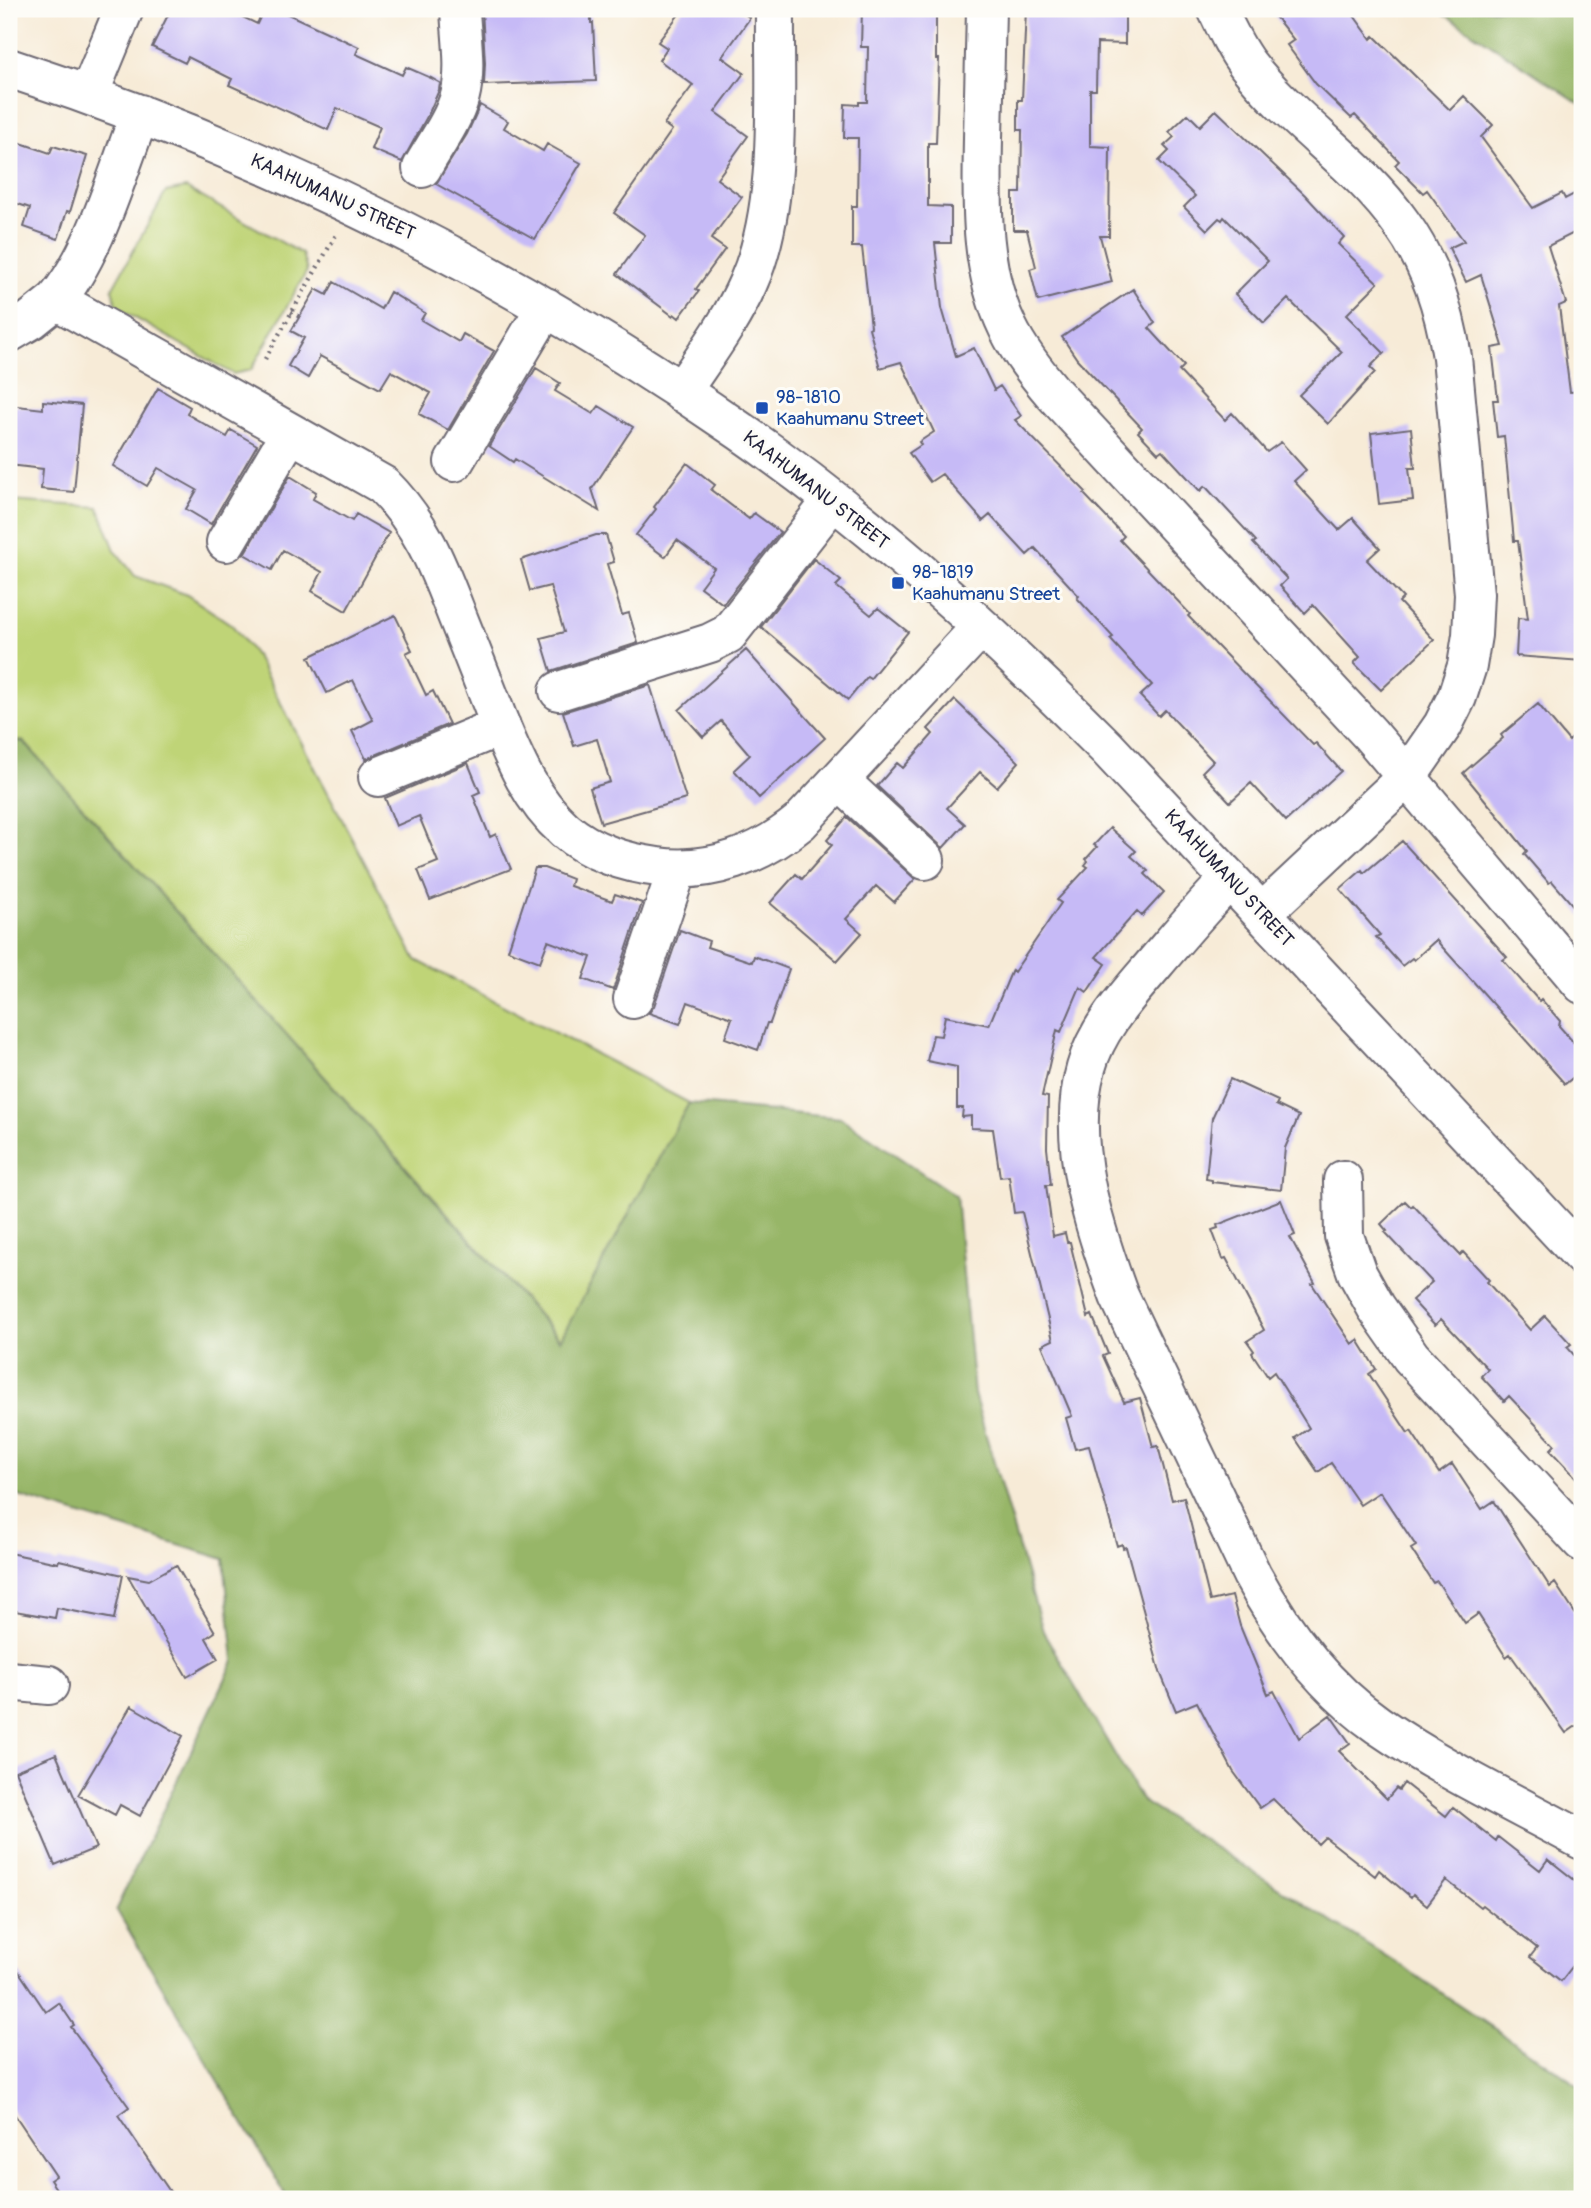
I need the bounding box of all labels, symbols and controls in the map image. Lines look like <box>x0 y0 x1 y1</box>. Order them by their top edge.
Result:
street label: KAAHUMANU STREET <box>247 148 419 246</box>
place label: 98-1810 Kaahumanu Street <box>776 385 924 431</box>
marker: 98-1810 Kaahumanu Street <box>754 400 770 416</box>
street label: KAAHUMANU STREET <box>738 425 894 555</box>
place label: 98-1819 Kaahumanu Street <box>912 560 1060 606</box>
marker: 98-1819 Kaahumanu Street <box>890 575 906 591</box>
street label: KAAHUMANU STREET <box>1159 804 1299 952</box>

